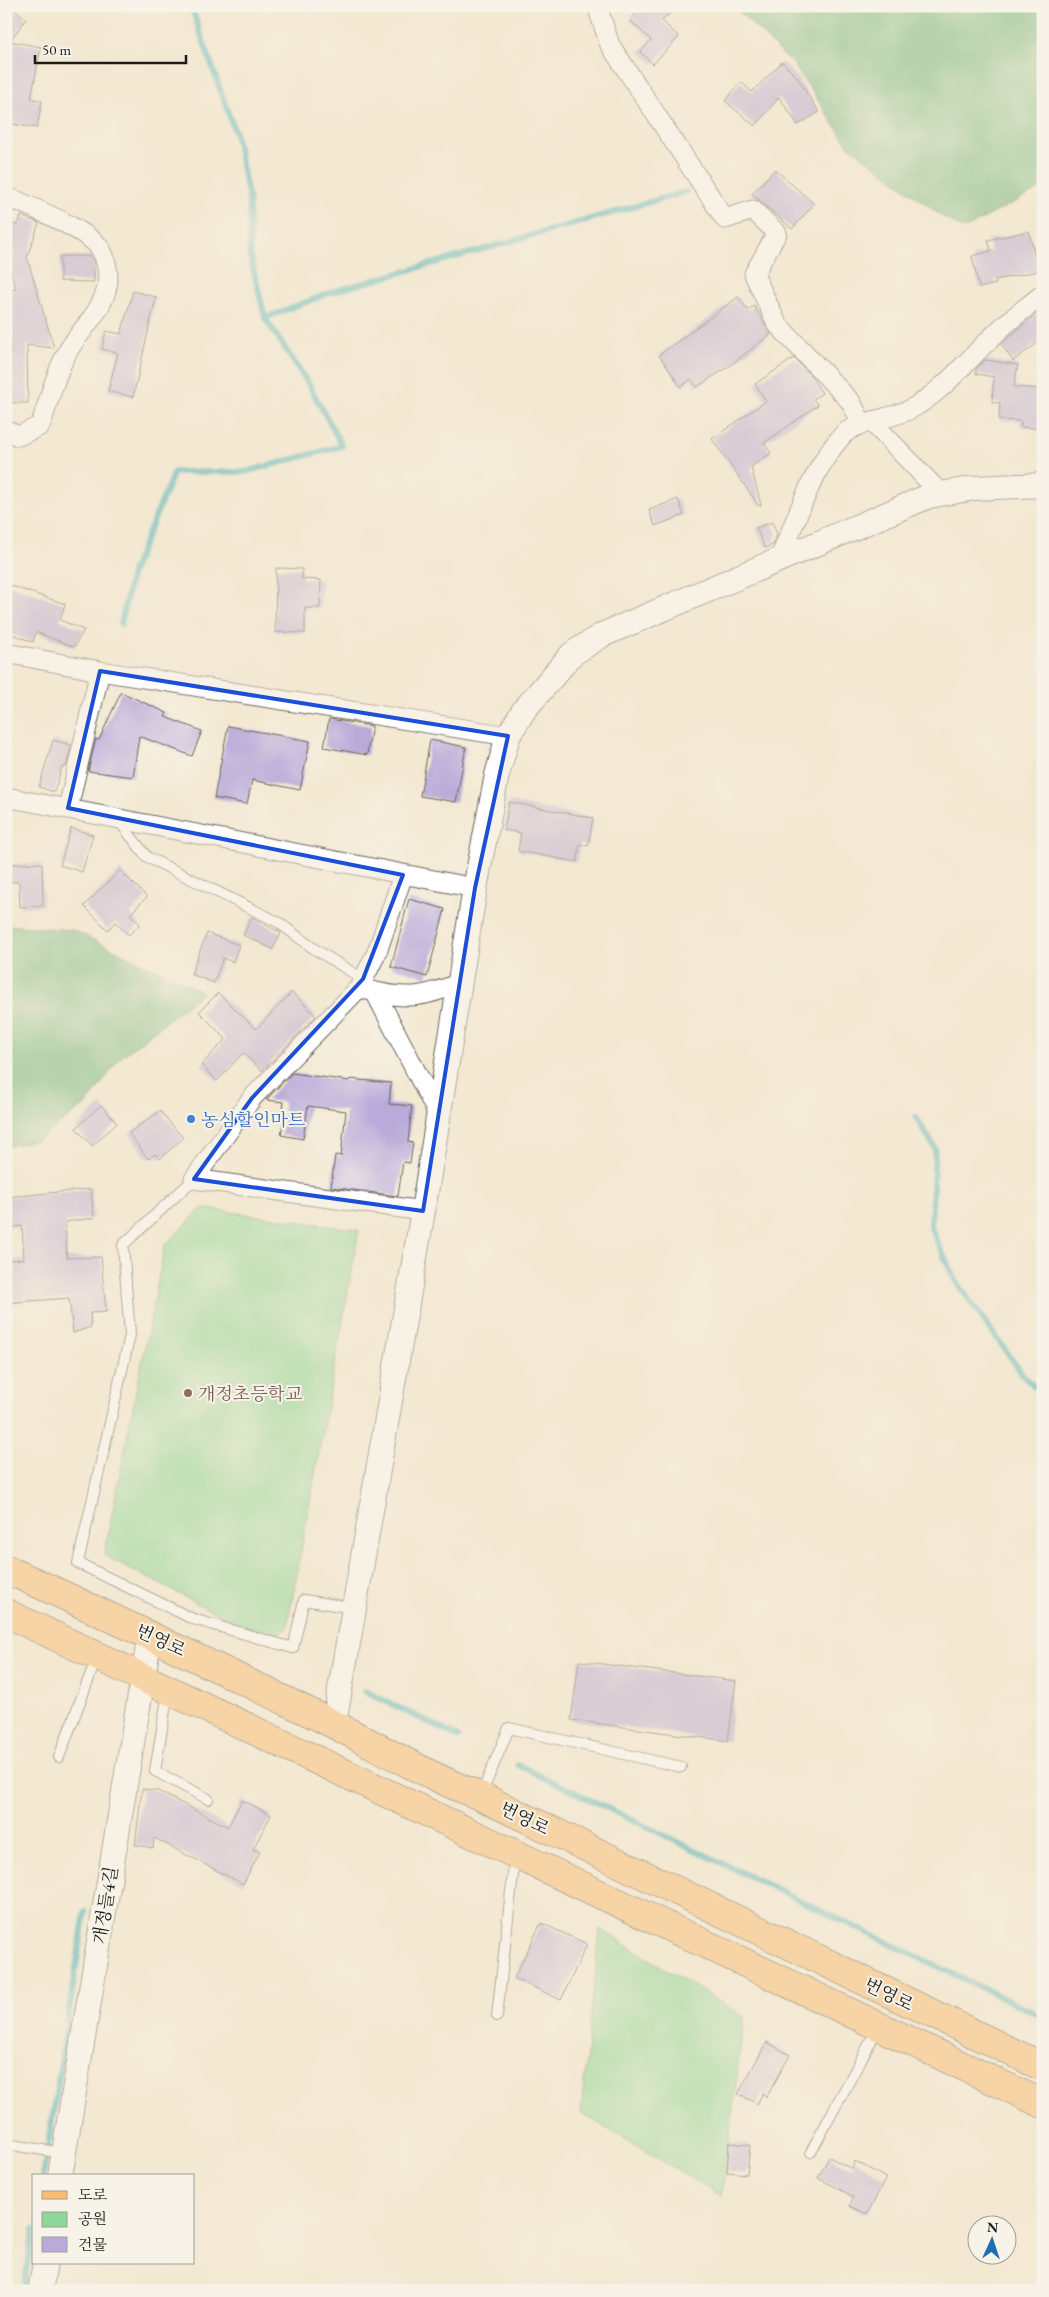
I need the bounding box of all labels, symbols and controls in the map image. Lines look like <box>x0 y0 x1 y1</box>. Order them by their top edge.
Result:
scale bar <box>35 32 186 64</box>
text: 50 m <box>42 40 71 59</box>
place label: 농심할인마트 <box>201 1108 306 1131</box>
marker: 농심할인마트 <box>185 1113 197 1125</box>
place label: 개정초등학교 <box>198 1382 303 1405</box>
marker: 개정초등학교 <box>182 1387 194 1399</box>
street label: 번영로 <box>132 1619 190 1661</box>
street label: 번영로 <box>497 1796 553 1840</box>
street label: 개정들4길 <box>88 1865 122 1945</box>
street label: 번영로 <box>861 1972 917 2016</box>
legend <box>32 2174 195 2264</box>
text: 도로 <box>78 2185 107 2204</box>
text: 공원 <box>78 2209 107 2228</box>
north arrow <box>966 2214 1016 2264</box>
text: N <box>987 2218 999 2236</box>
text: 건물 <box>78 2235 107 2254</box>

